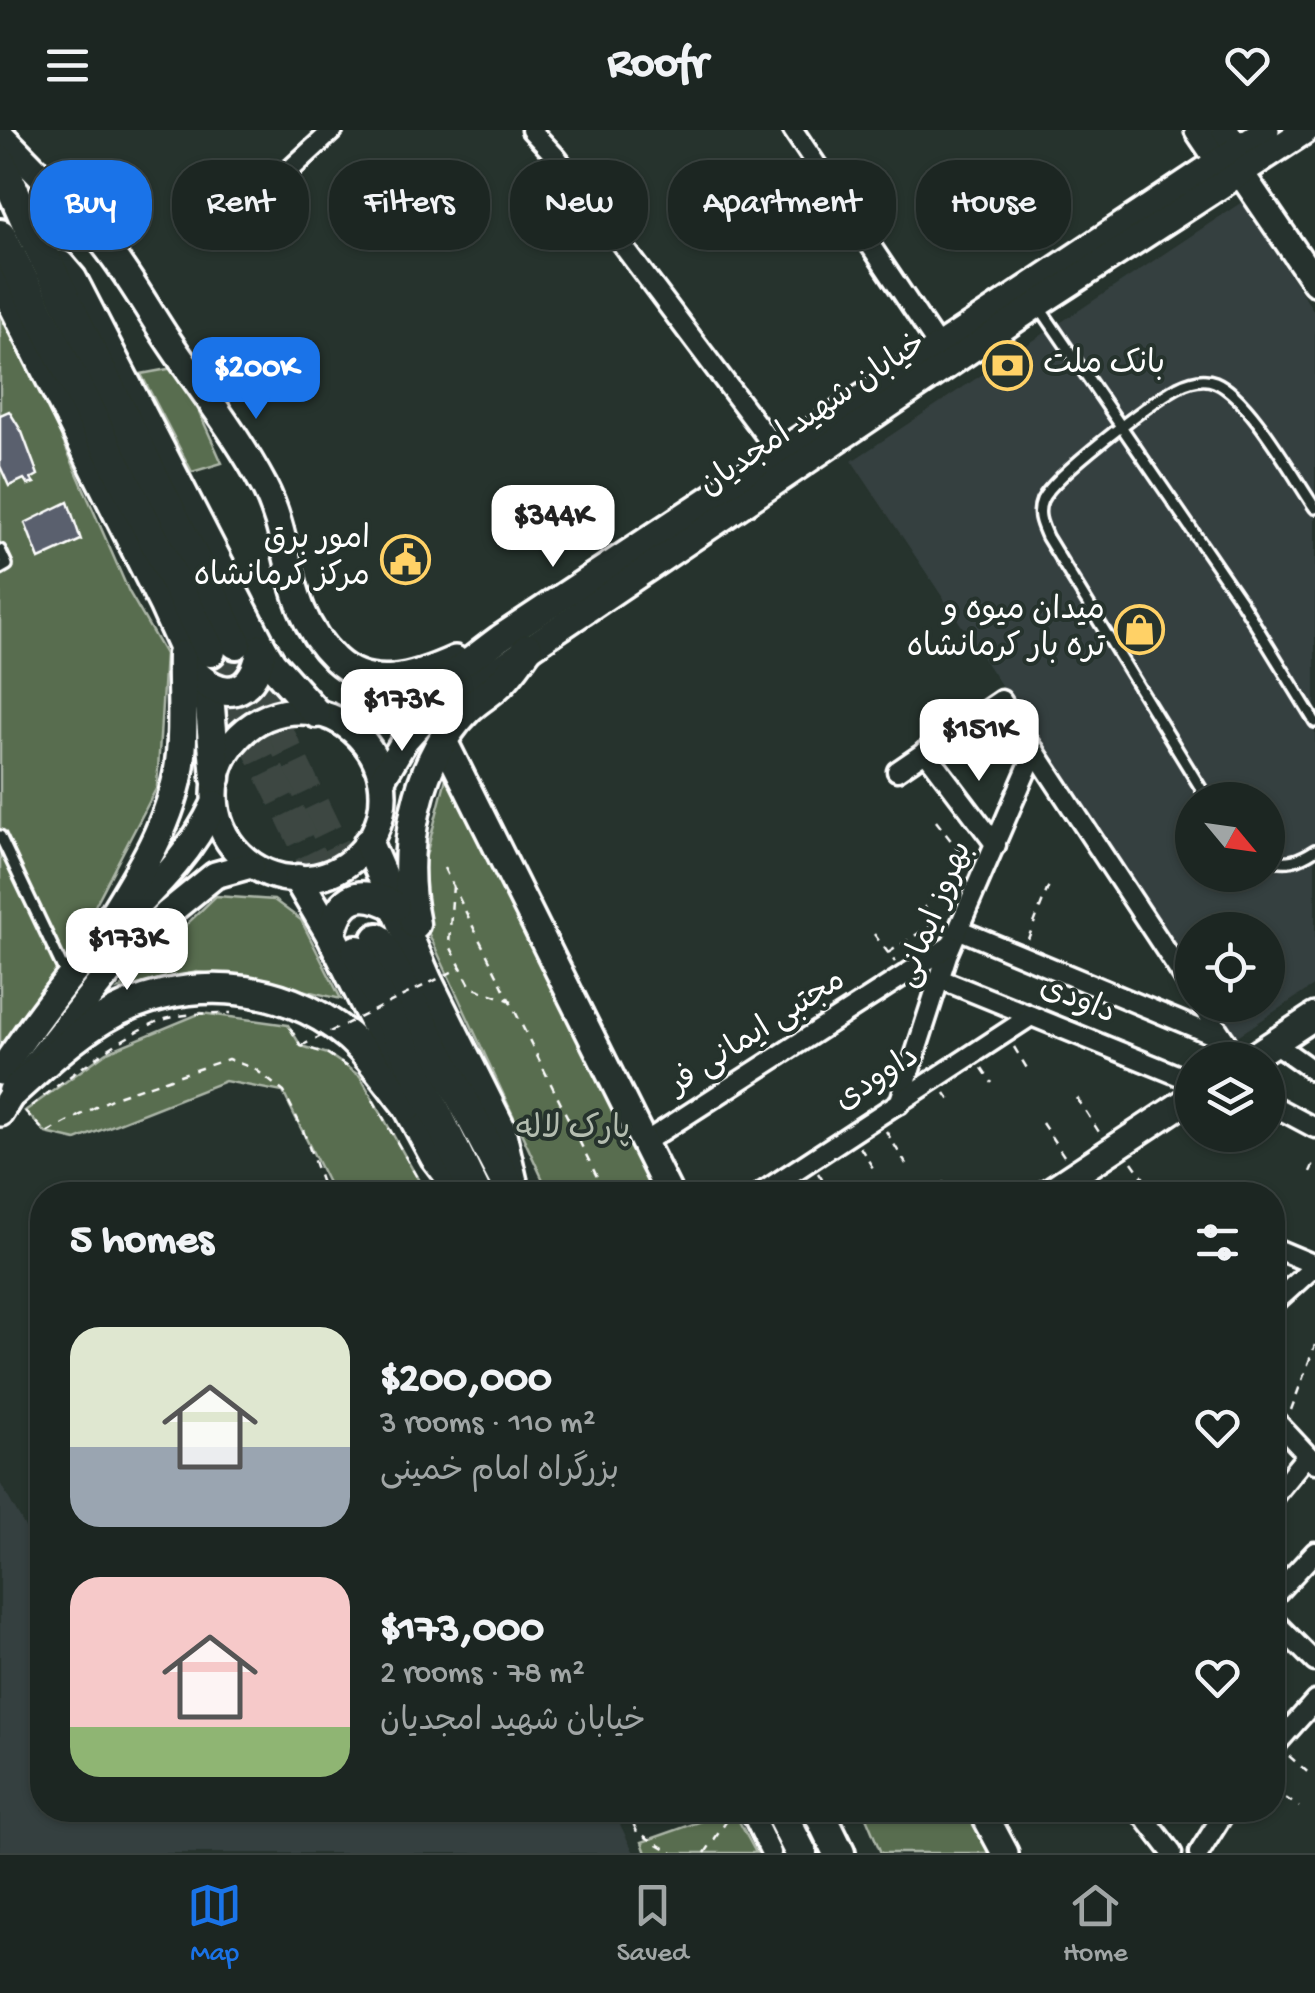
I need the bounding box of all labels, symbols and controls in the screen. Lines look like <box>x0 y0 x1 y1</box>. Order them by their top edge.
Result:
icon: menu <box>40 38 95 93</box>
icon: heart <box>1220 38 1275 93</box>
text: Roofr <box>608 39 708 92</box>
chip: Buy <box>30 160 152 250</box>
chip: Rent <box>172 160 309 250</box>
chip: Filters <box>329 160 490 250</box>
chip: New <box>510 160 648 250</box>
chip: Apartment <box>668 160 896 250</box>
chip: House <box>916 160 1071 250</box>
street label: خیابان شهید امجدیان <box>693 326 935 506</box>
pin: $200K <box>186 337 326 422</box>
bank icon: بانک ملت <box>982 340 1034 392</box>
place label: بانک ملت <box>1043 347 1165 385</box>
text: $200K <box>214 350 298 388</box>
pin: $344K <box>483 485 623 570</box>
text: $344K <box>514 498 592 536</box>
place label: امور برق مرکز کرمانشاه <box>194 522 370 597</box>
public building icon: امور برق مرکز کرمانشاه <box>379 533 431 585</box>
place label: میدان میوه و تره بار کرمانشاه <box>907 593 1106 668</box>
shop icon: میدان میوه و تره بار کرمانشاه <box>1114 604 1166 656</box>
pin: $173K <box>332 669 472 754</box>
text: $173K <box>363 682 441 720</box>
pin: $151K <box>909 699 1049 784</box>
text: $151K <box>942 712 1016 750</box>
north arrow <box>1175 782 1285 892</box>
map controls <box>1175 782 1285 1152</box>
street label: بهروز ایمانی <box>890 836 982 994</box>
pin: $173K <box>57 908 197 993</box>
button: locate <box>1175 912 1285 1022</box>
text: $173K <box>88 921 166 959</box>
street label: مجتبی ایمانی فر <box>660 963 853 1107</box>
street label: داودی <box>1033 970 1121 1034</box>
street label: داوودی <box>829 1039 927 1121</box>
button: layers <box>1175 1042 1285 1152</box>
park label: پارک لاله <box>516 1112 630 1150</box>
icon: filters <box>1190 1215 1245 1270</box>
text: 5 homes <box>70 1218 213 1267</box>
text: $200,000 <box>380 1357 552 1406</box>
icon: home <box>150 1367 270 1487</box>
icon: heart <box>1190 1400 1245 1455</box>
text: 3 rooms · 110 m² <box>380 1406 595 1444</box>
text: بزرگراه امام خمینی <box>380 1454 619 1492</box>
text: $173,000 <box>380 1607 544 1656</box>
icon: home <box>150 1617 270 1737</box>
icon: heart <box>1190 1650 1245 1705</box>
text: 2 rooms · 78 m² <box>380 1656 585 1694</box>
text: خیابان شهید امجدیان <box>380 1704 646 1742</box>
tab: Map <box>187 1878 242 1971</box>
tab: Saved <box>617 1878 688 1971</box>
tab: Home <box>1063 1878 1128 1971</box>

